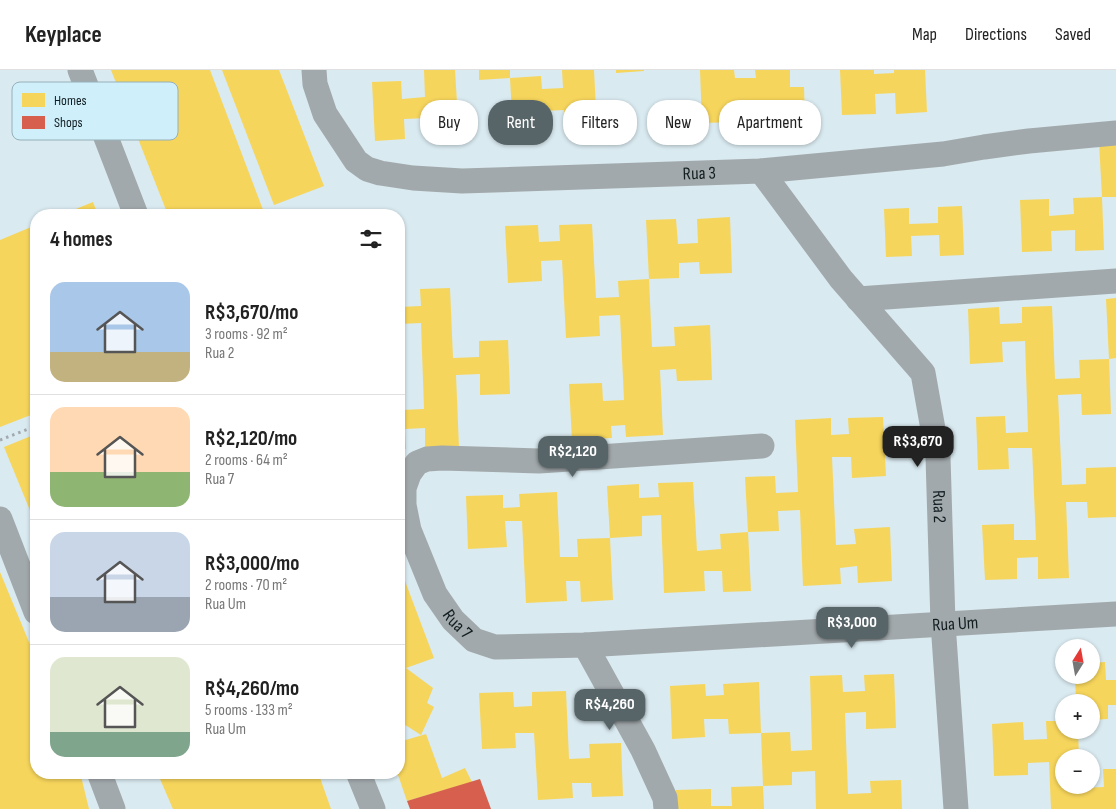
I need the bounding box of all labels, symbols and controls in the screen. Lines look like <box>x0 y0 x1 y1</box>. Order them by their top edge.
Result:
text: Keyplace <box>25 20 102 49</box>
text: Map <box>912 24 937 45</box>
text: Directions <box>965 24 1027 45</box>
text: Saved <box>1055 24 1091 45</box>
legend <box>12 82 178 140</box>
text: Homes <box>54 92 87 109</box>
chip: Buy <box>420 100 478 145</box>
chip: Rent <box>488 100 553 145</box>
chip: Filters <box>563 100 637 145</box>
chip: New <box>647 100 709 145</box>
chip: Apartment <box>719 100 821 145</box>
text: Shops <box>54 114 83 131</box>
street label: Rua 3 <box>682 163 716 185</box>
icon: filters <box>357 225 385 253</box>
text: 4 homes <box>50 227 113 252</box>
text: R$3,670/mo <box>205 300 298 325</box>
icon: home <box>90 302 150 362</box>
text: 3 rooms · 92 m² <box>205 325 288 344</box>
text: Rua 2 <box>205 344 234 363</box>
text: R$2,120/mo <box>205 426 297 451</box>
pin: R$3,670 <box>872 426 964 468</box>
icon: home <box>90 427 150 487</box>
text: R$3,670 <box>894 432 942 451</box>
pin: R$2,120 <box>527 436 619 478</box>
text: R$2,120 <box>549 442 597 461</box>
text: 2 rooms · 64 m² <box>205 451 288 470</box>
text: Rua 7 <box>205 470 234 489</box>
street label: Rua 2 <box>928 490 950 523</box>
text: R$3,000/mo <box>205 551 299 576</box>
icon: home <box>90 552 150 612</box>
text: 2 rooms · 70 m² <box>205 576 287 595</box>
text: Rua Um <box>205 595 246 614</box>
street label: Rua 7 <box>438 606 477 644</box>
pin: R$3,000 <box>806 606 898 649</box>
street label: Rua Um <box>932 612 979 636</box>
text: R$3,000 <box>827 613 877 632</box>
north arrow <box>1055 639 1100 684</box>
map controls <box>1055 639 1100 794</box>
text: R$4,260/mo <box>205 676 299 701</box>
icon: home <box>90 677 150 737</box>
pin: R$4,260 <box>564 688 656 731</box>
button: + <box>1055 694 1100 739</box>
text: R$4,260 <box>585 695 635 714</box>
text: 5 rooms · 133 m² <box>205 701 293 720</box>
text: Rua Um <box>205 720 246 739</box>
button: − <box>1055 749 1100 794</box>

